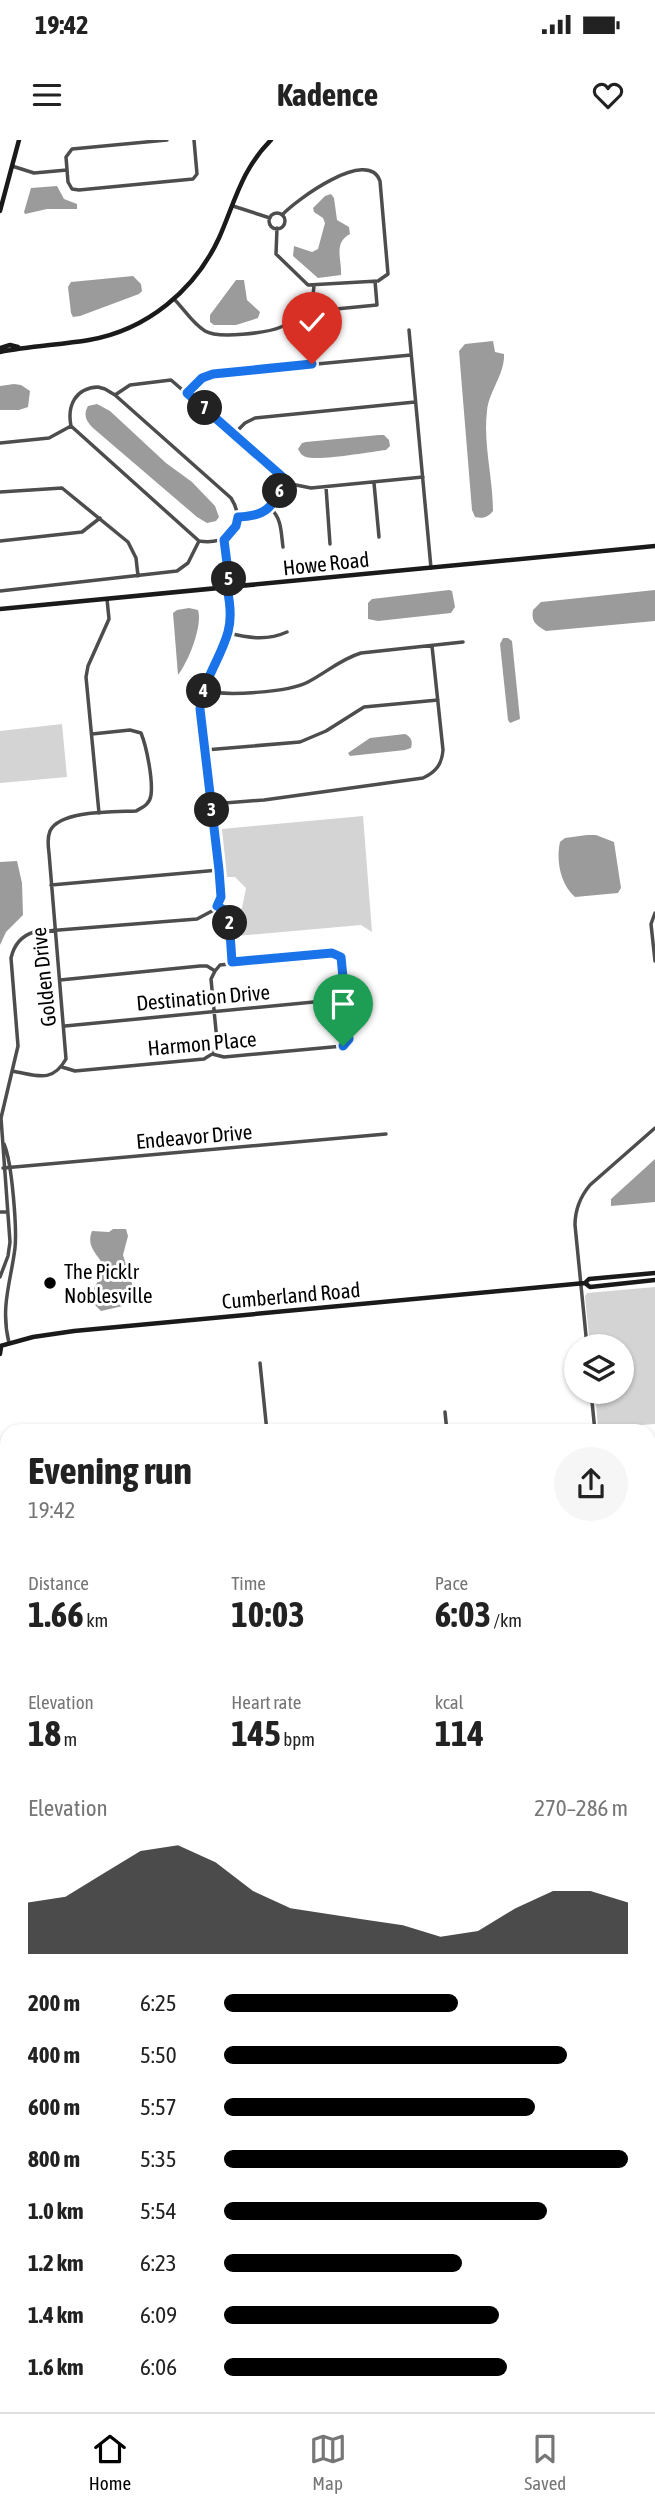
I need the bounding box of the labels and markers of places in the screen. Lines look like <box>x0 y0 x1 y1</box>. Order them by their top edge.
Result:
pin <box>282 292 342 364</box>
pin: 7 <box>188 390 222 426</box>
pin: 6 <box>262 474 298 508</box>
pin: 5 <box>212 562 246 597</box>
pin: 4 <box>186 674 222 708</box>
pin: 3 <box>194 792 230 828</box>
pin: 2 <box>212 906 247 940</box>
pin <box>313 974 373 1046</box>
place label: The Picklr Noblesville <box>64 1259 152 1307</box>
marker: The Picklr Noblesville <box>42 1275 58 1291</box>

